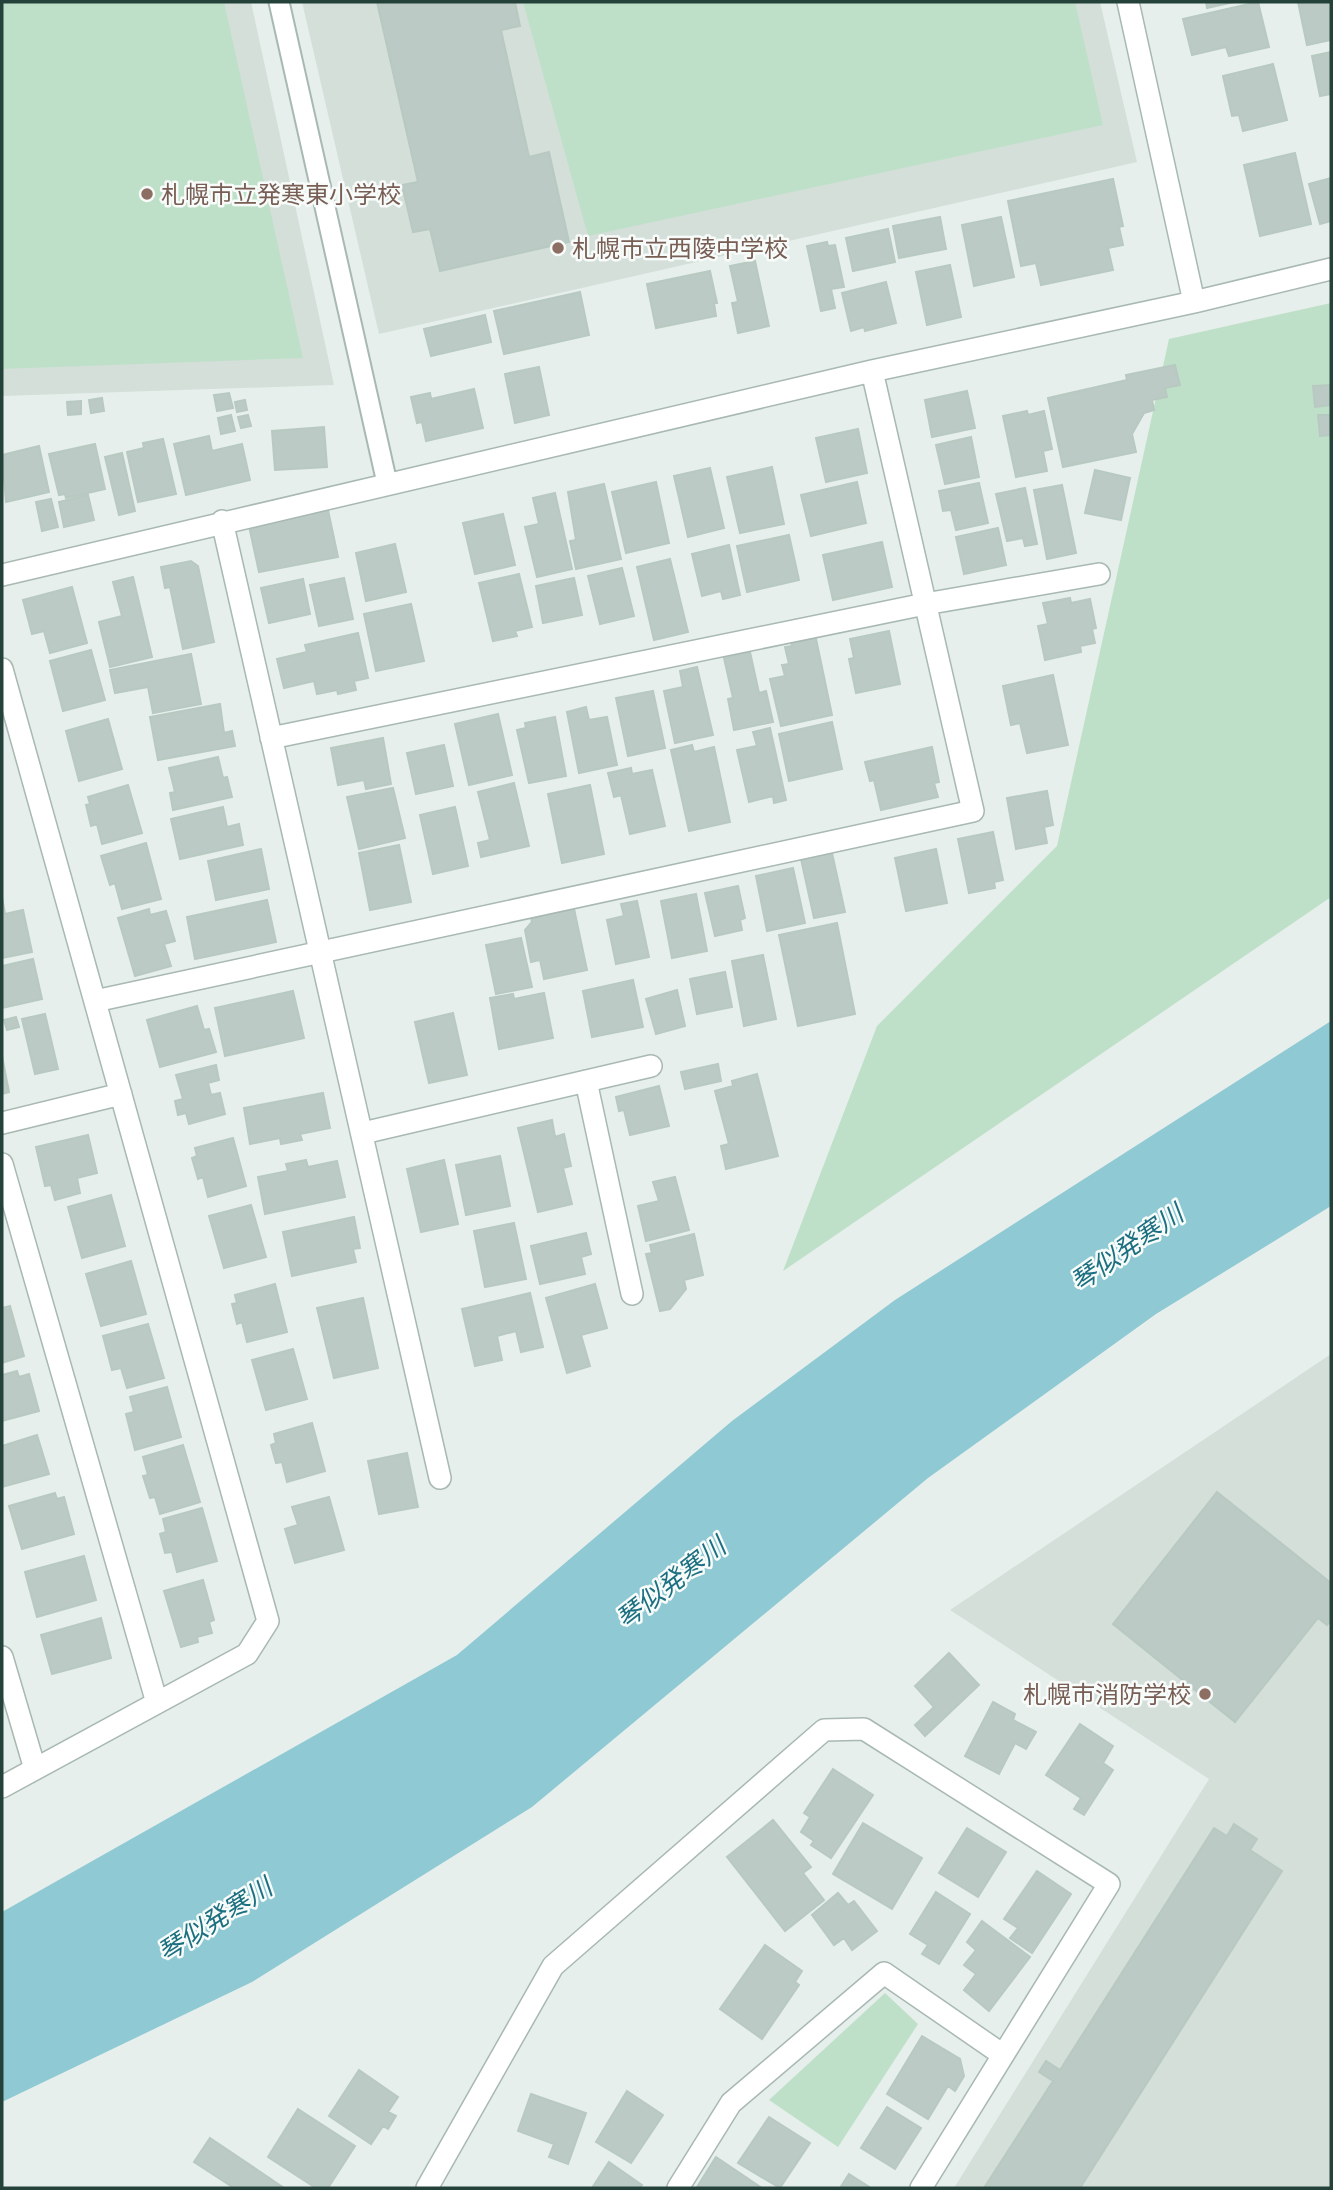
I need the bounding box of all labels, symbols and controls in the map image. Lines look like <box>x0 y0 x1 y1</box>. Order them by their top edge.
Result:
place label: 札幌市立発寒東小学校 <box>161 177 401 212</box>
marker: 札幌市立発寒東小学校 <box>139 186 155 202</box>
place label: 札幌市立西陵中学校 <box>572 231 788 266</box>
marker: 札幌市立西陵中学校 <box>550 240 566 256</box>
water label: 琴似発寒川 <box>1063 1193 1194 1301</box>
water label: 琴似発寒川 <box>608 1526 736 1638</box>
place label: 札幌市消防学校 <box>1023 1677 1191 1712</box>
marker: 札幌市消防学校 <box>1197 1686 1213 1702</box>
water label: 琴似発寒川 <box>150 1867 282 1971</box>

